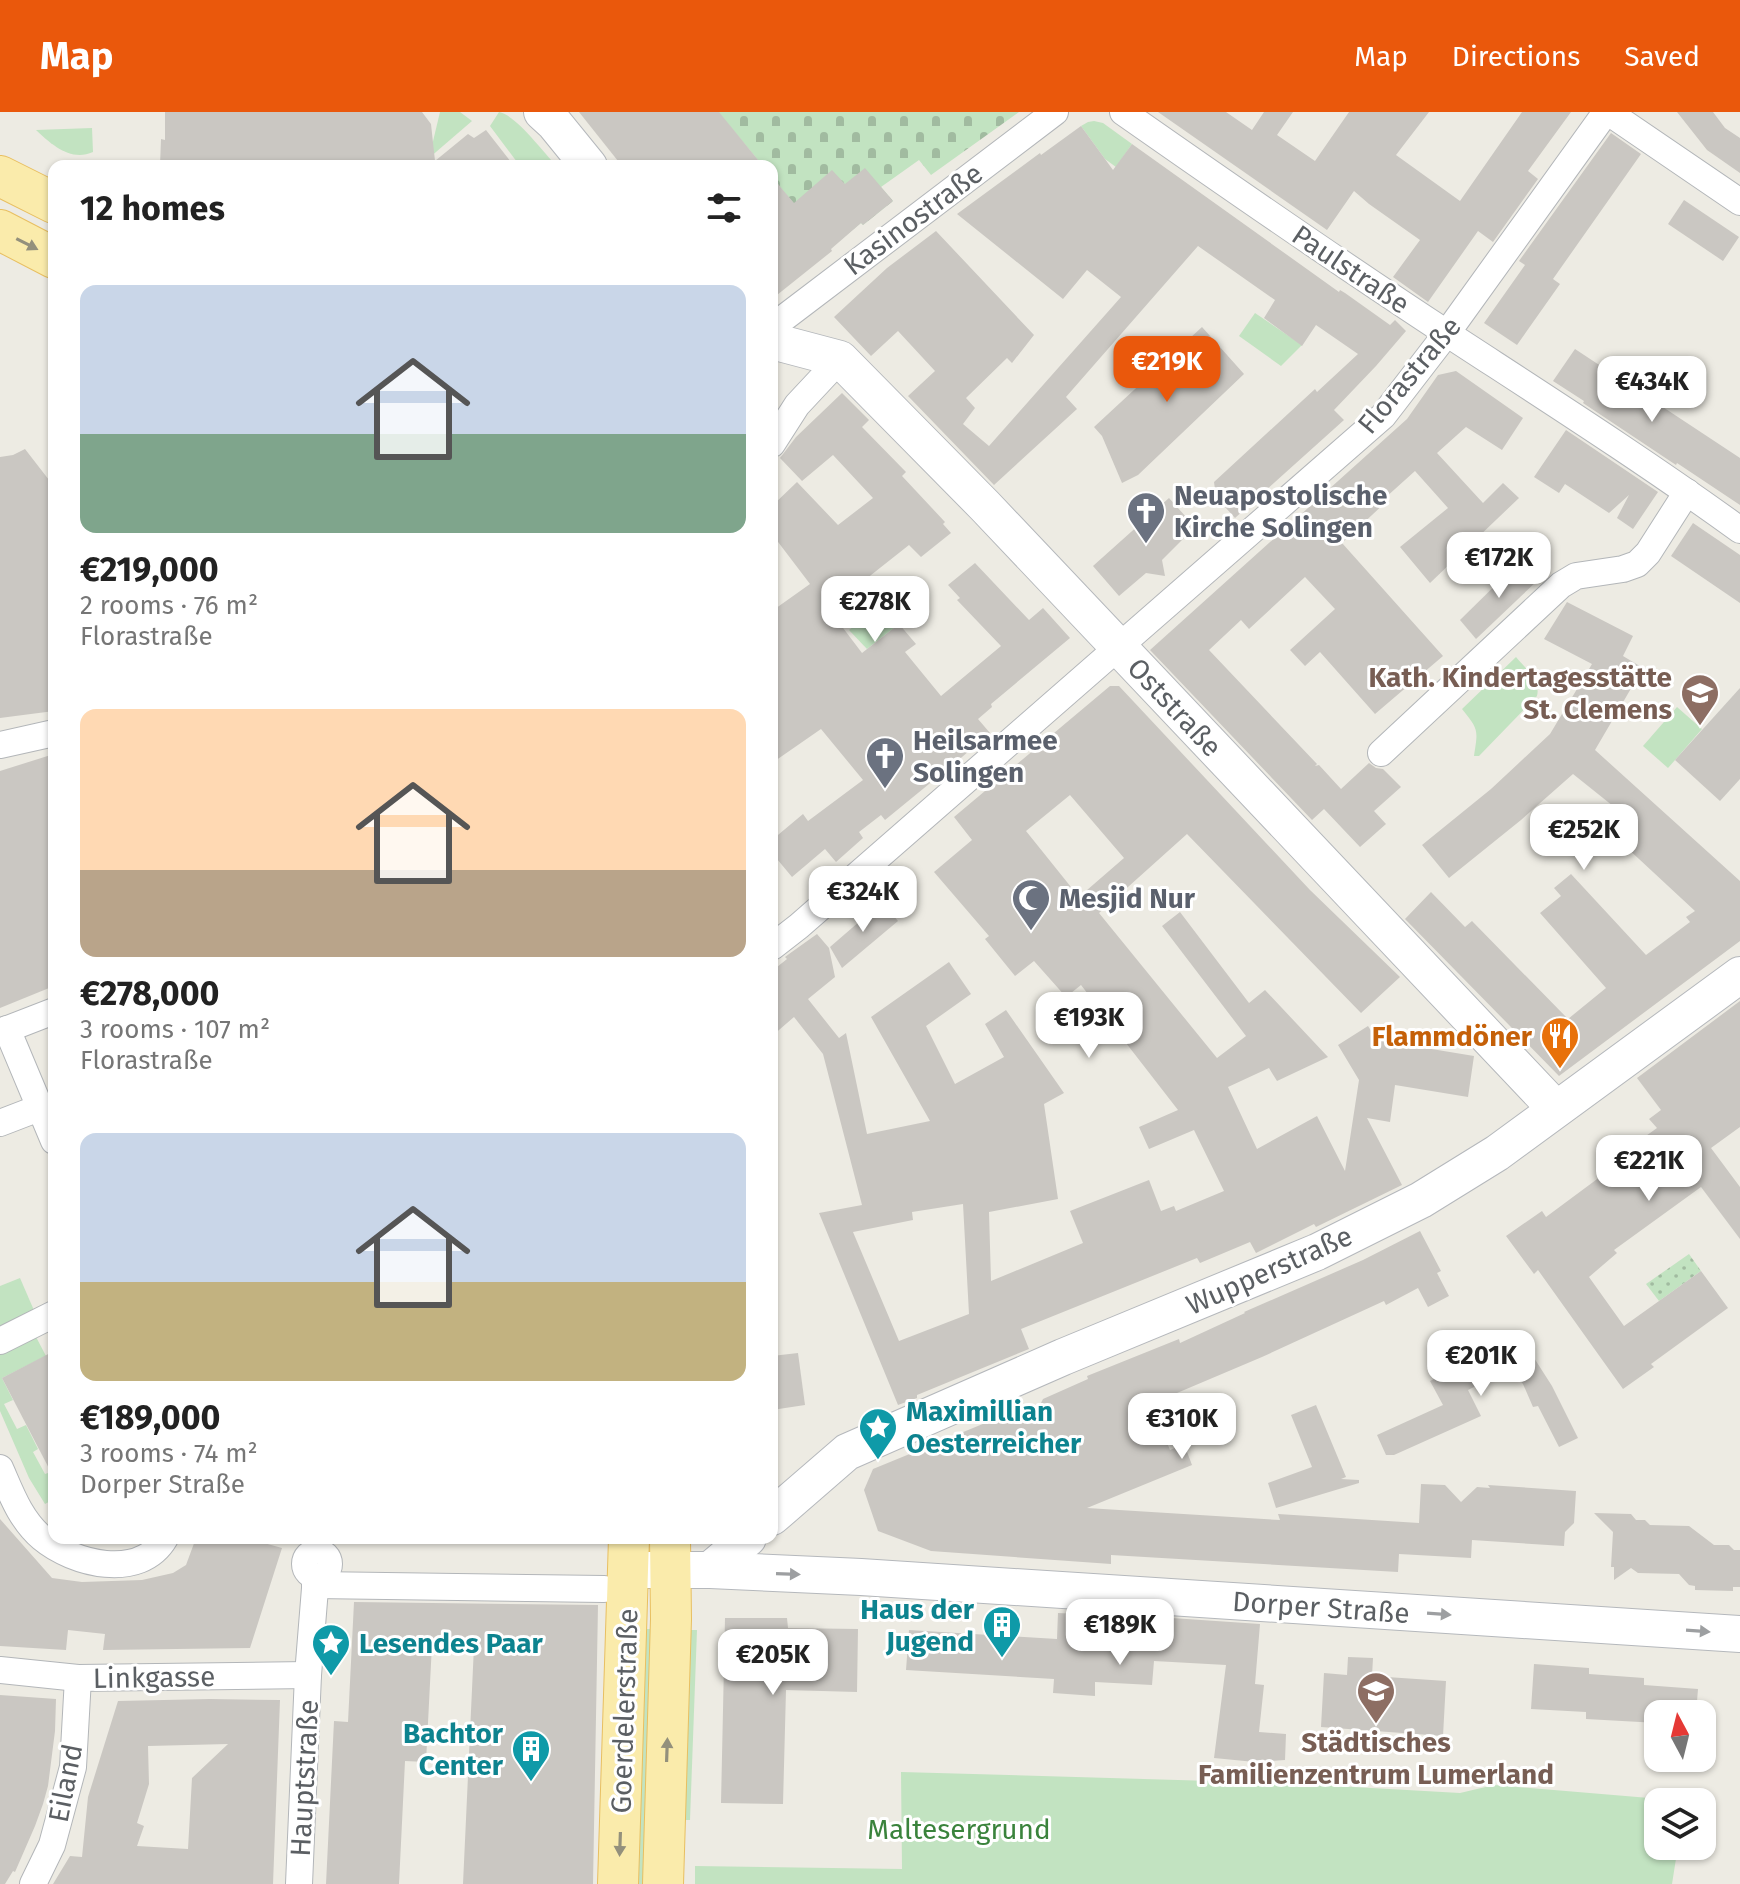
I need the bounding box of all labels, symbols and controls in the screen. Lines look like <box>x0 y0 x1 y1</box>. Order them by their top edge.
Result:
text: Map <box>40 33 113 79</box>
text: Map <box>1354 40 1408 73</box>
text: Directions <box>1452 40 1580 73</box>
text: Saved <box>1624 40 1700 73</box>
street label: Kasinostraße <box>837 157 989 282</box>
icon: filters <box>702 186 746 230</box>
text: 12 homes <box>80 188 225 229</box>
street label: Paulstraße <box>1286 218 1416 321</box>
one-way arrow <box>16 237 38 251</box>
street label: Florastraße <box>1351 310 1468 441</box>
pin: €219K <box>1111 336 1223 404</box>
icon: home <box>341 337 485 481</box>
text: €219K <box>1131 346 1203 377</box>
pin: €434K <box>1596 356 1708 424</box>
text: €434K <box>1615 366 1689 397</box>
place label: Neuapostolische Kirche Solingen <box>1174 479 1387 544</box>
church icon: Neuapostolische Kirche Solingen <box>1125 490 1167 545</box>
pin: €172K <box>1443 532 1555 600</box>
text: €172K <box>1465 542 1533 573</box>
text: €219,000 <box>80 549 219 590</box>
pin: €278K <box>819 576 931 644</box>
text: €278K <box>839 586 911 617</box>
text: 2 rooms · 76 m² <box>80 590 258 621</box>
text: Florastraße <box>80 621 213 652</box>
street label: Oststraße <box>1121 651 1229 763</box>
place label: Kath. Kindertagesstätte St. Clemens <box>1369 661 1672 726</box>
school or university icon: Kath. Kindertagesstätte St. Clemens <box>1679 672 1721 727</box>
place label: Heilsarmee Solingen <box>913 724 1058 789</box>
church icon: Heilsarmee Solingen <box>864 735 906 790</box>
icon: home <box>341 761 485 905</box>
pin: €252K <box>1528 804 1640 872</box>
text: €252K <box>1548 814 1620 845</box>
pin: €324K <box>807 866 919 934</box>
text: €324K <box>827 876 899 907</box>
mosque icon: Mesjid Nur <box>1010 877 1052 932</box>
place label: Mesjid Nur <box>1059 882 1196 915</box>
text: €278,000 <box>80 973 219 1014</box>
pin: €193K <box>1033 992 1145 1060</box>
text: €193K <box>1054 1002 1124 1033</box>
text: 3 rooms · 107 m² <box>80 1014 270 1045</box>
restaurant icon: Flammdöner <box>1539 1015 1581 1070</box>
place label: Flammdöner <box>1372 1020 1533 1053</box>
text: Florastraße <box>80 1045 213 1076</box>
pin: €221K <box>1593 1135 1705 1203</box>
text: €221K <box>1614 1145 1684 1176</box>
icon: home <box>341 1185 485 1329</box>
street label: Wupperstraße <box>1181 1219 1357 1322</box>
pin: €201K <box>1425 1330 1537 1398</box>
text: €201K <box>1445 1340 1517 1371</box>
pin: €310K <box>1126 1393 1238 1461</box>
place label: Maximillian Oesterreicher <box>906 1395 1082 1460</box>
text: €189,000 <box>80 1397 220 1438</box>
text: €310K <box>1146 1403 1218 1434</box>
place icon: Maximillian Oesterreicher <box>857 1406 899 1461</box>
text: 3 rooms · 74 m² <box>80 1438 258 1469</box>
text: Dorper Straße <box>80 1469 245 1500</box>
one-way arrow <box>776 1567 801 1580</box>
street label: Dorper Straße <box>1231 1585 1411 1630</box>
place label: Haus der Jugend <box>860 1593 975 1658</box>
pin: €189K <box>1064 1599 1176 1667</box>
building icon: Haus der Jugend <box>981 1604 1023 1659</box>
street label: Goerdelerstraße <box>604 1608 645 1814</box>
one-way arrow <box>1427 1608 1452 1621</box>
text: €189K <box>1084 1609 1156 1640</box>
place icon: Lesendes Paar <box>310 1622 352 1677</box>
one-way arrow <box>1686 1625 1711 1638</box>
place label: Lesendes Paar <box>359 1627 544 1660</box>
pin: €205K <box>717 1629 829 1697</box>
text: €205K <box>736 1639 810 1670</box>
street label: Linkgasse <box>92 1660 216 1695</box>
school or university icon: Städtisches Familienzentrum Lumerland <box>1355 1670 1397 1725</box>
street label: Hauptstraße <box>284 1699 325 1857</box>
north arrow <box>1644 1700 1716 1772</box>
map controls <box>1644 1700 1716 1860</box>
place label: Bachtor Center <box>403 1717 504 1782</box>
place label: Städtisches Familienzentrum Lumerland <box>1198 1726 1554 1791</box>
building icon: Bachtor Center <box>510 1728 552 1783</box>
one-way arrow <box>661 1737 674 1762</box>
street label: Eiland <box>42 1741 89 1825</box>
button: layers <box>1644 1788 1716 1860</box>
park label: Maltesergrund <box>867 1813 1051 1846</box>
one-way arrow <box>613 1832 626 1857</box>

